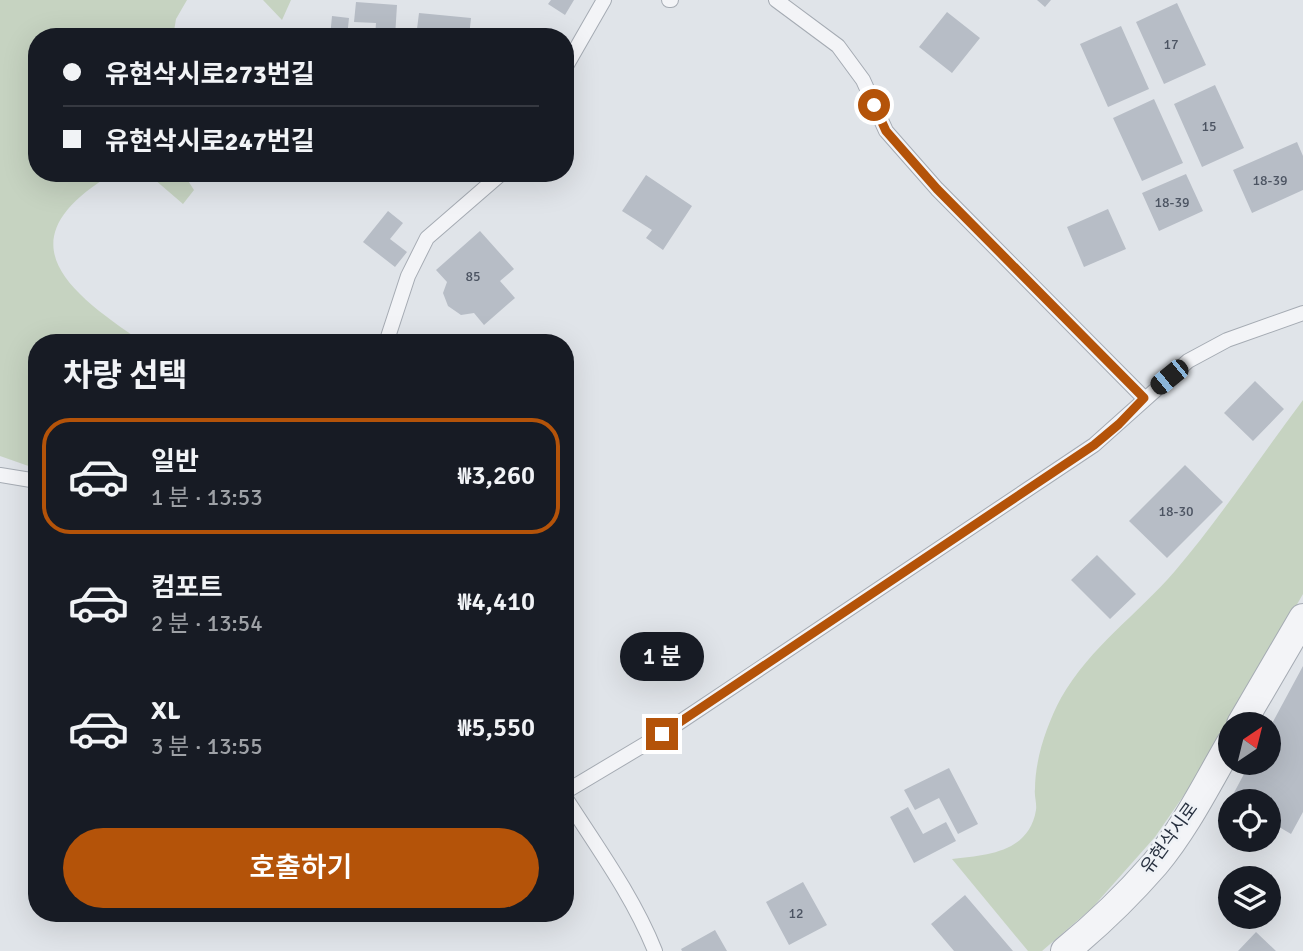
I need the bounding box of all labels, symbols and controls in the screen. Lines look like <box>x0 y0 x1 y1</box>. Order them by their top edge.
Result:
house number: 17 <box>1163 36 1179 53</box>
text: 유현삭시로273번길 <box>105 59 315 91</box>
route start <box>858 89 890 121</box>
house number: 15 <box>1201 118 1217 135</box>
text: 유현삭시로247번길 <box>105 126 315 158</box>
house number: 18-39 <box>1252 172 1288 189</box>
house number: 18-39 <box>1154 194 1190 211</box>
house number: 85 <box>465 268 481 285</box>
text: 차량 선택 <box>63 356 188 395</box>
car <box>1147 356 1192 398</box>
icon: car <box>67 445 130 508</box>
text: 일반 <box>151 446 199 478</box>
text: ₩3,260 <box>457 460 535 492</box>
text: 1 분 · 13:53 <box>151 483 263 512</box>
house number: 18-30 <box>1158 503 1194 520</box>
icon: car <box>67 571 130 634</box>
text: 컴포트 <box>151 572 223 604</box>
text: ₩4,410 <box>457 586 535 618</box>
text: 2 분 · 13:54 <box>151 609 263 638</box>
callout: 1 분 <box>620 632 704 682</box>
text: 1 분 <box>643 642 681 671</box>
text: XL <box>151 695 181 727</box>
icon: car <box>67 697 130 760</box>
text: ₩5,550 <box>457 712 535 744</box>
north arrow <box>1218 712 1281 775</box>
map controls <box>1218 712 1281 929</box>
route end <box>646 718 678 750</box>
text: 3 분 · 13:55 <box>151 732 263 761</box>
button: locate <box>1218 789 1281 852</box>
street label: 유현삭시로 <box>1136 798 1202 878</box>
button: 호출하기 <box>63 828 539 908</box>
button: layers <box>1218 866 1281 929</box>
house number: 12 <box>788 905 804 922</box>

